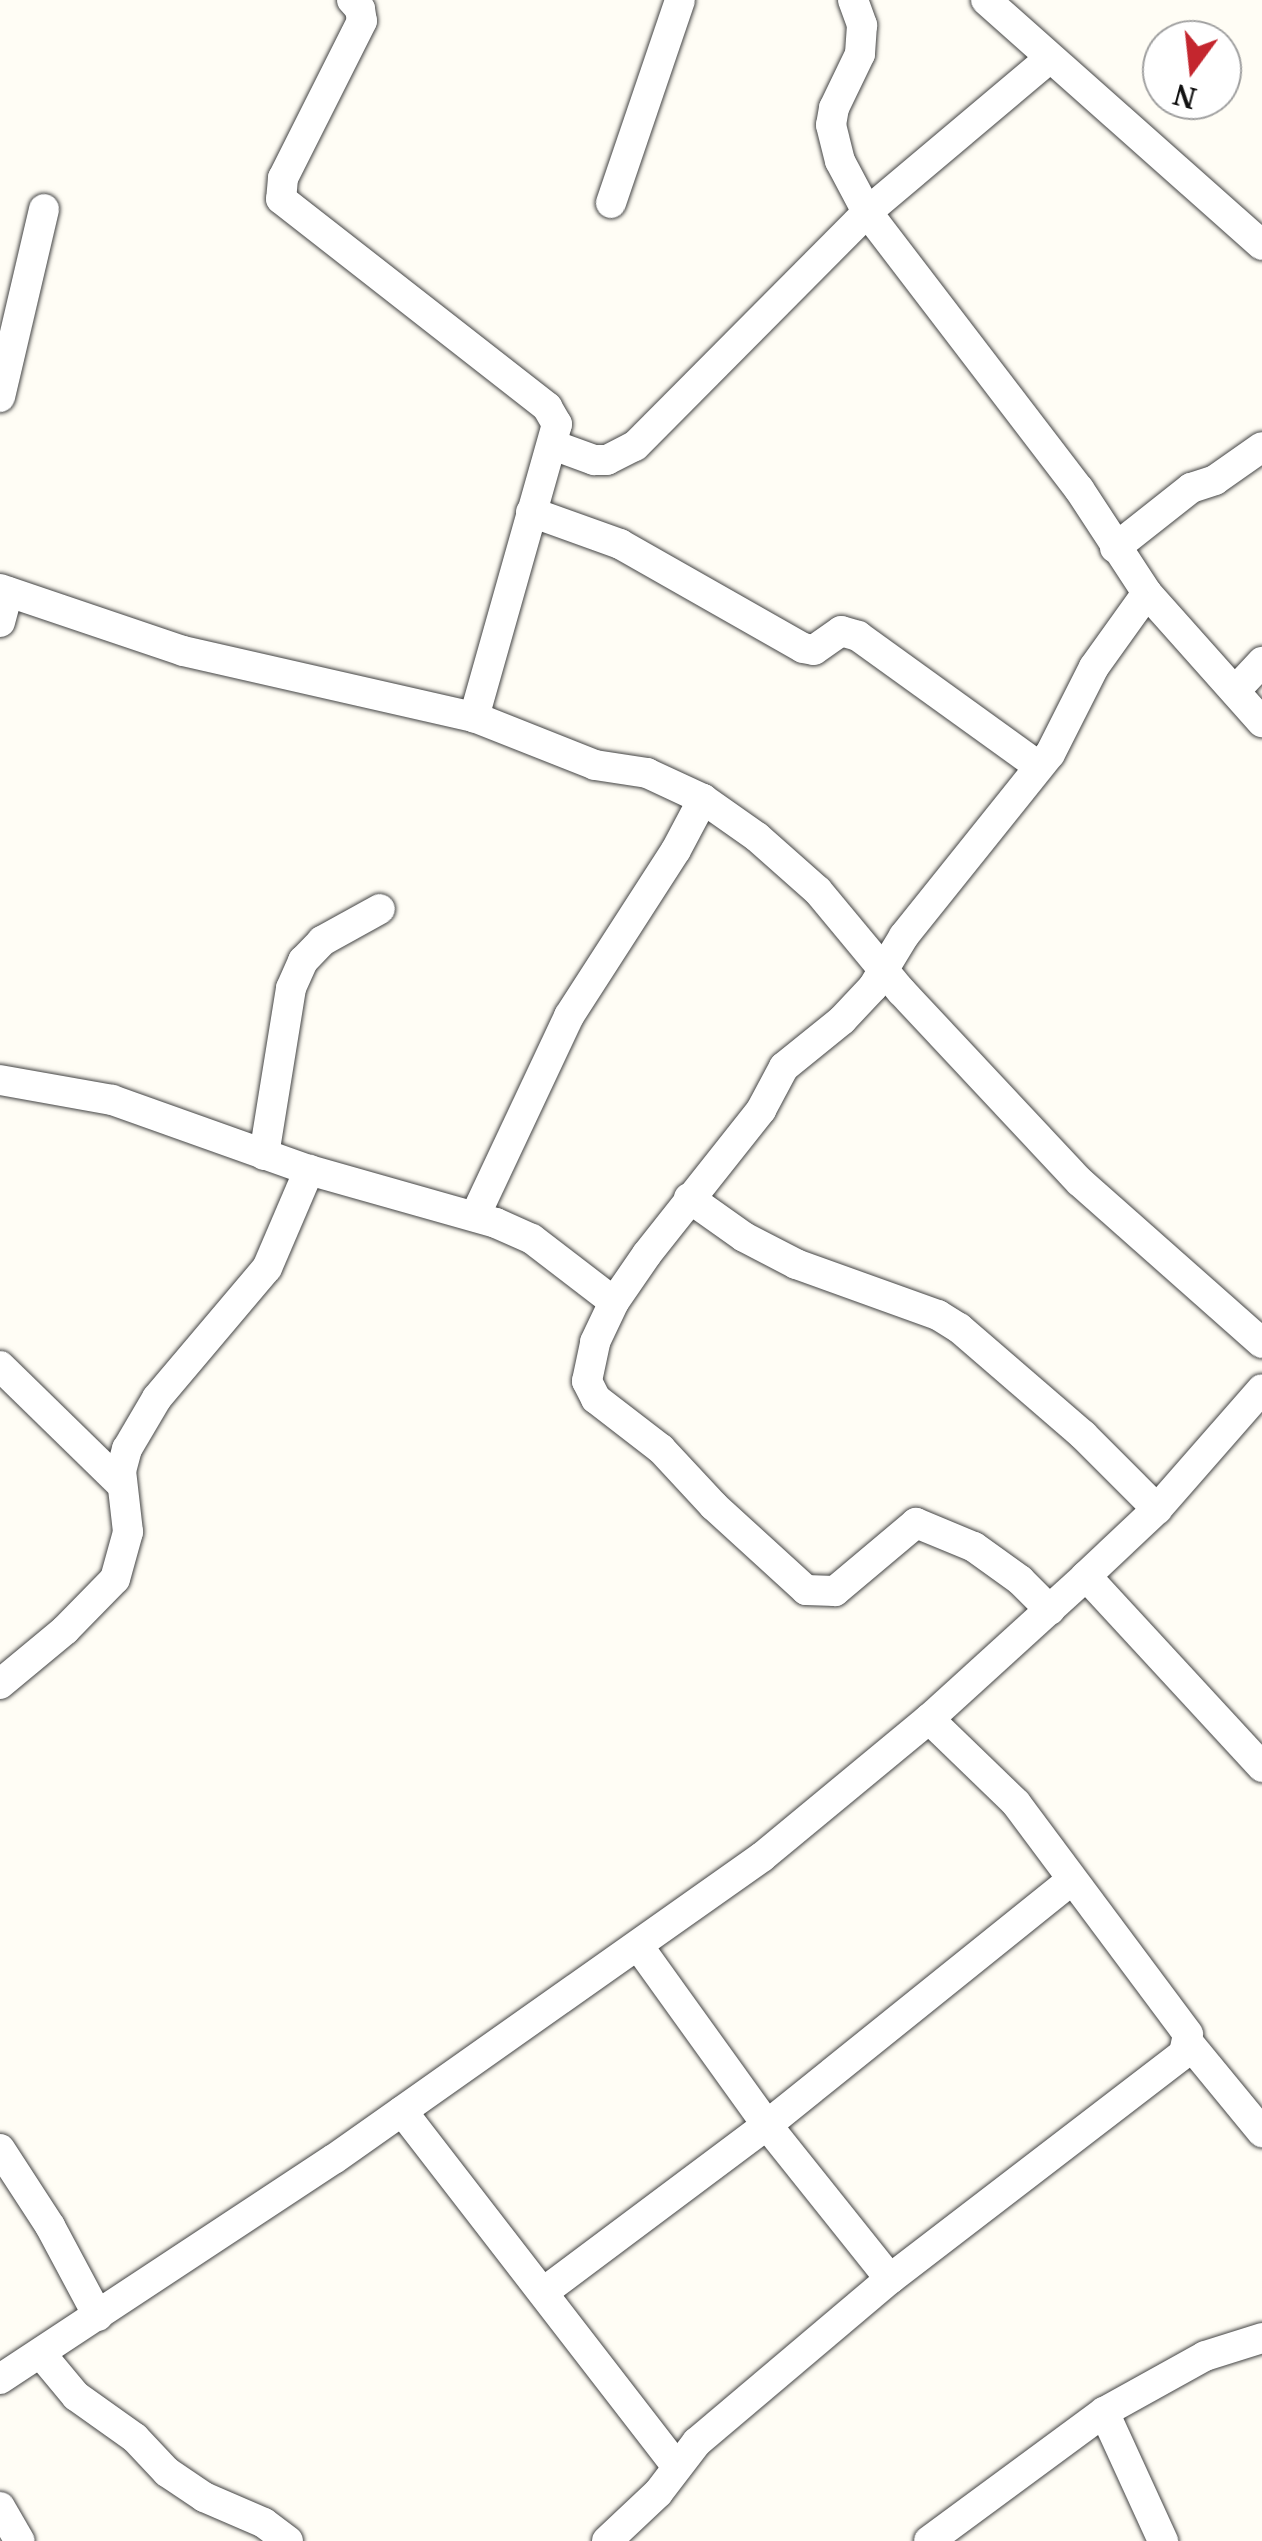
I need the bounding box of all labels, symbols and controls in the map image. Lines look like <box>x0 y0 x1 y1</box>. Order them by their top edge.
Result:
north arrow <box>1142 20 1242 120</box>
text: N <box>1169 76 1200 118</box>

